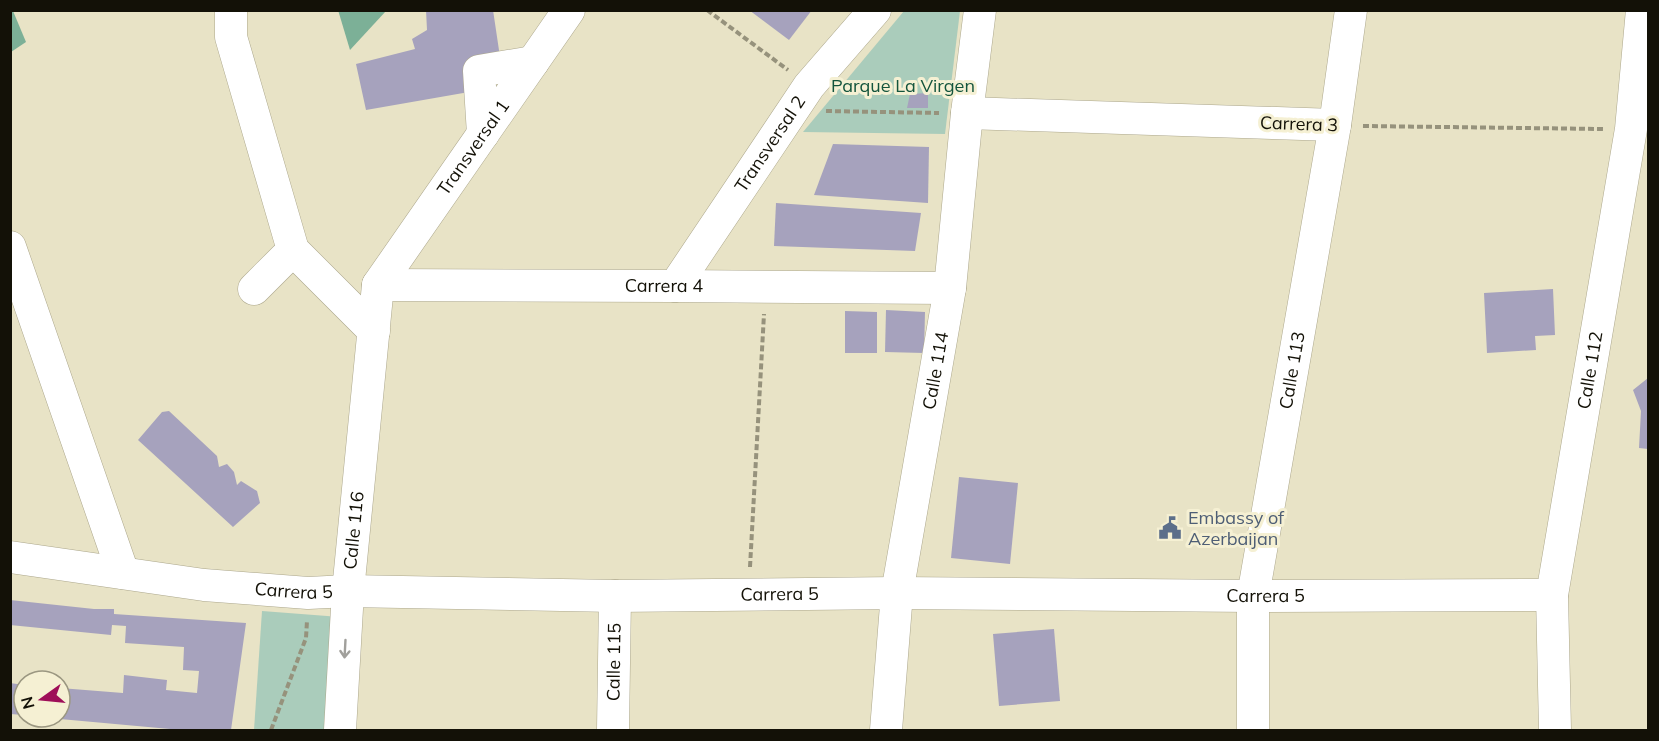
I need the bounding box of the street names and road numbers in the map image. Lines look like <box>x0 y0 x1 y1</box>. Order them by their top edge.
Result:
street label: Transversal 2 <box>729 91 810 196</box>
street label: Transversal 1 <box>432 95 514 200</box>
street label: Carrera 3 <box>1259 111 1339 136</box>
street label: Carrera 4 <box>625 274 703 297</box>
street label: Calle 114 <box>917 330 953 411</box>
street label: Calle 113 <box>1274 330 1310 411</box>
street label: Calle 112 <box>1572 330 1607 411</box>
street label: Calle 116 <box>338 490 369 571</box>
street label: Carrera 5 <box>254 577 334 604</box>
street label: Carrera 5 <box>740 582 819 606</box>
street label: Carrera 5 <box>1226 584 1305 607</box>
street label: Calle 115 <box>601 622 626 701</box>

